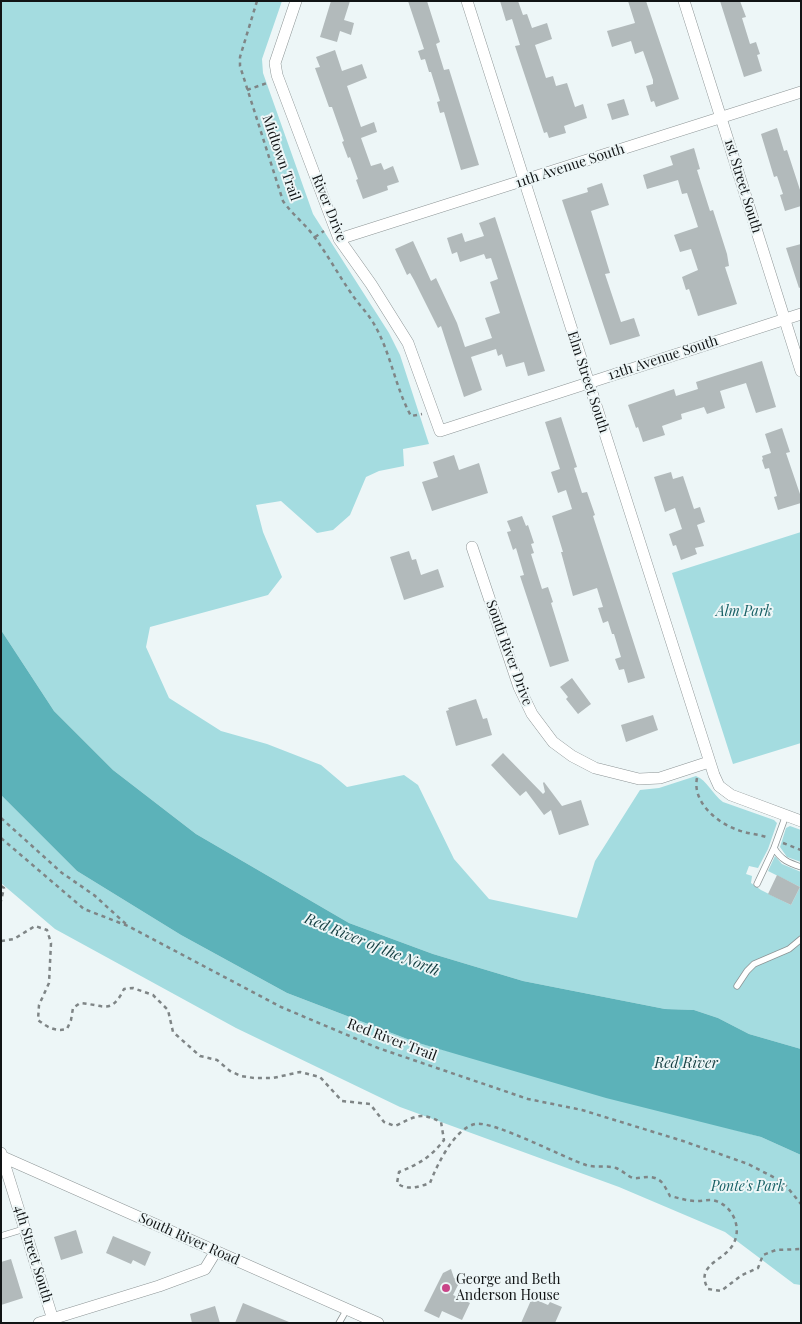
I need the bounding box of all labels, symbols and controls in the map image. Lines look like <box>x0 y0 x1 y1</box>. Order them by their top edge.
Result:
street label: Midtown Trail <box>258 113 304 203</box>
street label: 1st Street South <box>721 137 765 235</box>
street label: 11th Avenue South <box>514 141 626 191</box>
street label: River Drive <box>308 172 350 244</box>
street label: Elm Street South <box>564 329 612 435</box>
street label: 12th Avenue South <box>606 332 720 384</box>
street label: South River Drive <box>482 598 536 708</box>
park label: Alm Park <box>716 604 772 620</box>
water label: Red River of the North <box>302 910 442 980</box>
street label: Red River Trail <box>345 1015 439 1065</box>
water label: Red River <box>654 1054 718 1072</box>
park label: Ponte's Park <box>711 1179 785 1195</box>
street label: 4th Street South <box>10 1203 56 1305</box>
street label: South River Road <box>136 1209 242 1269</box>
place label: George and Beth Anderson House <box>456 1272 561 1304</box>
marker: George and Beth Anderson House <box>440 1282 452 1294</box>

